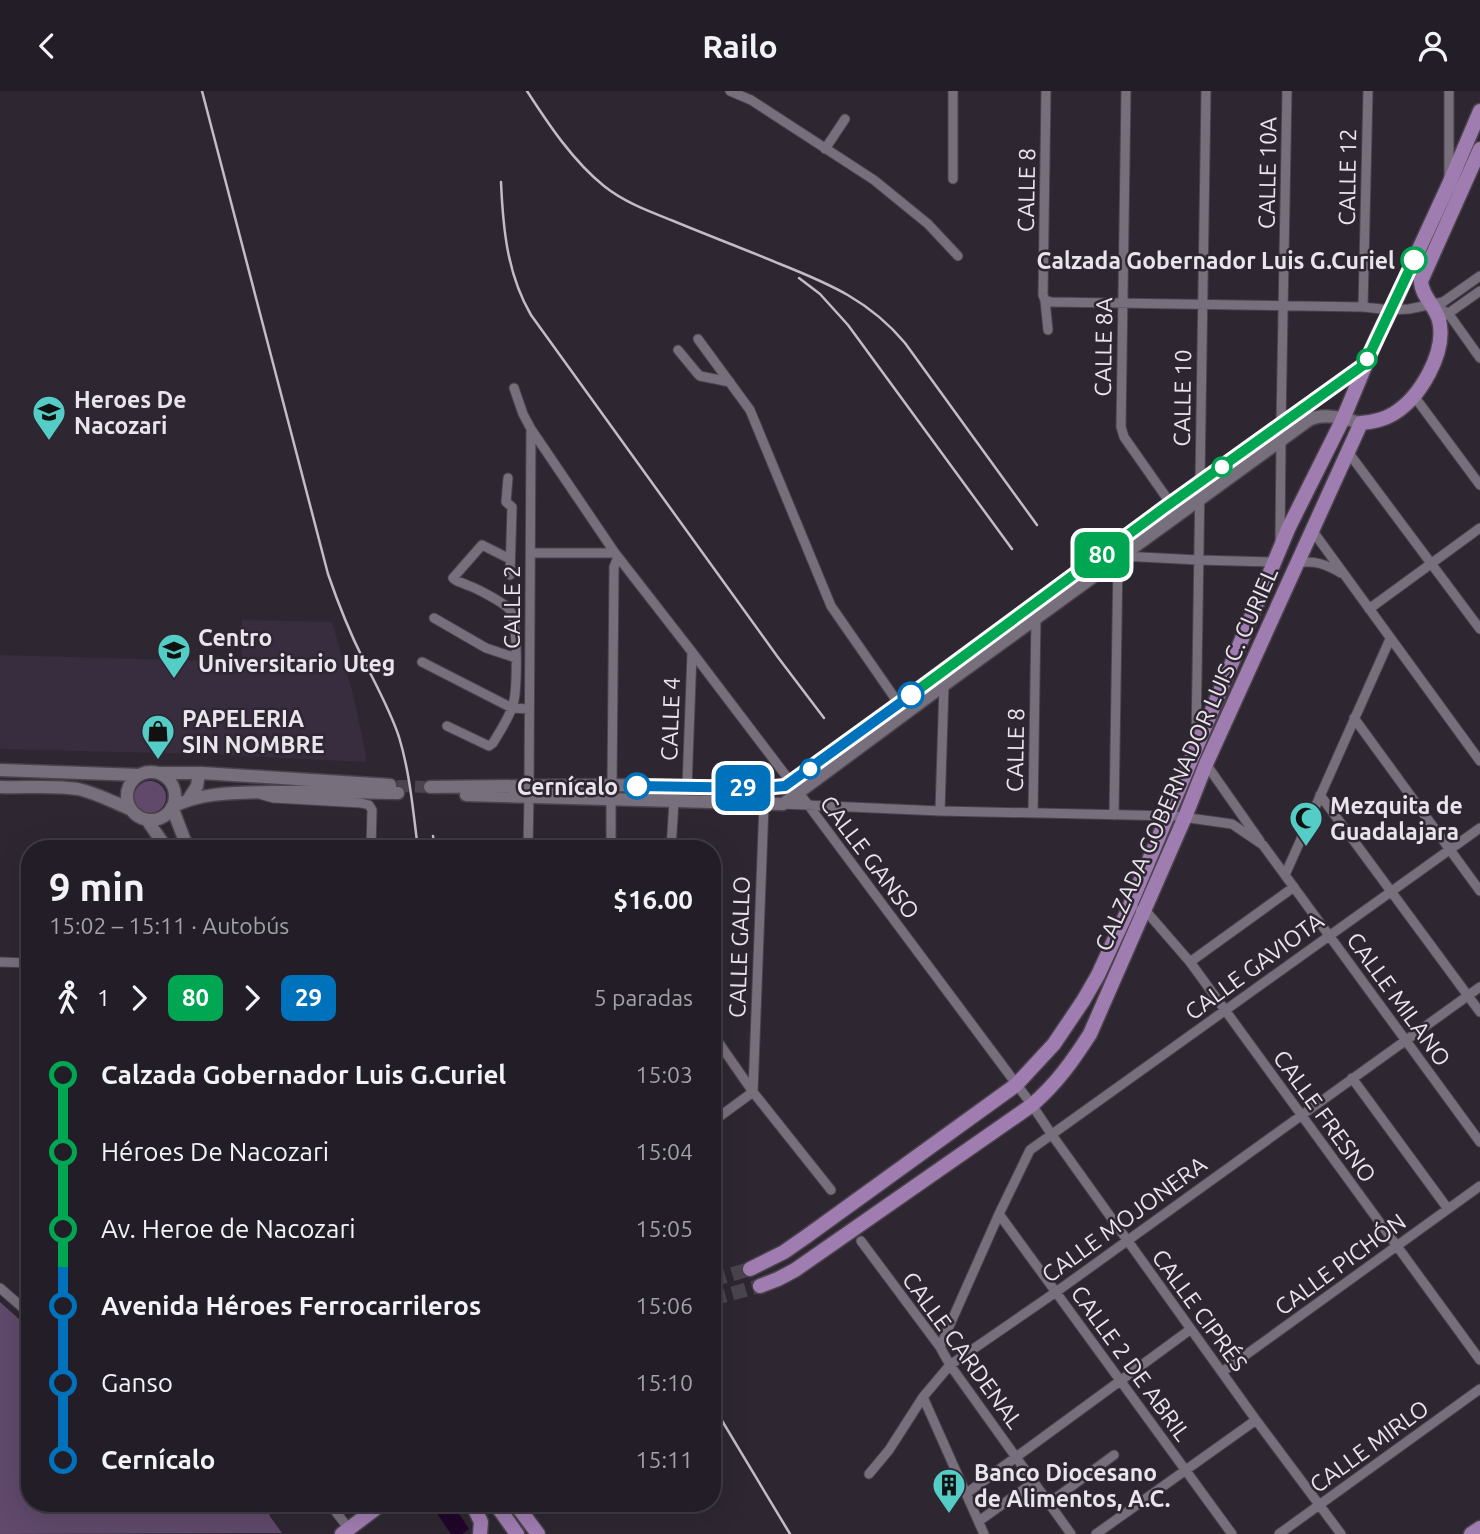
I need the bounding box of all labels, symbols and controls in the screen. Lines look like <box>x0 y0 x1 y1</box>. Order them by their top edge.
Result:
icon: back <box>28 27 66 65</box>
icon: person <box>1414 27 1452 65</box>
text: Railo <box>702 28 778 64</box>
street label: CALLE 10A <box>1254 117 1280 229</box>
street label: CALLE 12 <box>1334 128 1360 226</box>
street label: CALLE 8 <box>1013 148 1039 232</box>
marker: Calzada Gobernador Luis G.Curiel <box>1401 247 1427 273</box>
place label: Calzada Gobernador Luis G.Curiel <box>1037 248 1395 273</box>
street label: CALLE 8A <box>1090 297 1116 397</box>
street label: CALLE 10 <box>1169 349 1195 447</box>
unlabelled marker <box>1357 349 1377 369</box>
place label: Heroes De Nacozari <box>74 387 187 438</box>
school or university icon: Heroes De Nacozari <box>30 393 68 442</box>
unlabelled marker <box>1212 457 1232 477</box>
line badge: 80 <box>1070 532 1134 578</box>
text: 80 <box>1088 541 1116 568</box>
street label: CALZADA GOBERNADOR LUIS C. CURIEL <box>1090 563 1282 955</box>
street label: CALLE 2 <box>499 565 524 649</box>
place label: Centro Universitario Uteg <box>198 625 395 676</box>
school or university icon: Centro Universitario Uteg <box>155 631 193 680</box>
street label: CALLE 4 <box>656 677 684 761</box>
unlabelled marker <box>898 682 924 708</box>
place label: PAPELERIA SIN NOMBRE <box>182 706 324 757</box>
street label: CALLE 8 <box>1002 708 1028 792</box>
shop icon: PAPELERIA SIN NOMBRE <box>139 712 177 761</box>
unlabelled marker <box>800 759 820 779</box>
line badge: 29 <box>712 765 774 811</box>
marker: Cernícalo <box>624 773 650 799</box>
place label: Cernícalo <box>517 774 618 799</box>
text: 29 <box>729 774 757 801</box>
street label: CALLE GANSO <box>816 791 924 923</box>
place label: Mezquita de Guadalajara <box>1330 793 1463 844</box>
mosque icon: Mezquita de Guadalajara <box>1287 799 1325 848</box>
text: 9 min <box>49 866 145 908</box>
street label: CALLE GALLO <box>724 876 754 1018</box>
text: $16.00 <box>613 885 693 914</box>
street label: CALLE GAVIOTA <box>1180 907 1328 1024</box>
text: 15:02 – 15:11 · Autobús <box>49 913 289 938</box>
street label: CALLE MILANO <box>1342 927 1456 1071</box>
icon: walk <box>49 979 87 1017</box>
icon: forward <box>120 979 158 1017</box>
icon: forward <box>233 979 271 1017</box>
text: 80 <box>182 984 209 1011</box>
text: 29 <box>295 984 322 1011</box>
text: 1 <box>97 985 110 1010</box>
text: 5 paradas <box>594 985 693 1010</box>
street label: CALLE FRESNO <box>1269 1045 1381 1187</box>
text: Calzada Gobernador Luis G.Curiel <box>101 1060 506 1089</box>
text: 15:03 <box>635 1062 693 1087</box>
text: Héroes De Nacozari <box>101 1137 329 1166</box>
text: 15:04 <box>635 1139 693 1164</box>
street label: CALLE MOJONERA <box>1037 1151 1211 1287</box>
street label: CALLE PICHÓN <box>1269 1207 1410 1320</box>
text: Av. Heroe de Nacozari <box>101 1214 356 1243</box>
text: 15:05 <box>635 1216 693 1241</box>
street label: CALLE CIPRÉS <box>1148 1244 1253 1376</box>
street label: CALLE CARDENAL <box>898 1267 1028 1433</box>
street label: CALLE 2 DE ABRIL <box>1066 1281 1196 1446</box>
text: Avenida Héroes Ferrocarrileros <box>101 1291 481 1320</box>
text: 15:06 <box>635 1293 693 1318</box>
text: Ganso <box>101 1368 173 1397</box>
text: 15:10 <box>635 1370 693 1395</box>
street label: CALLE MIRLO <box>1305 1395 1433 1497</box>
text: Cernícalo <box>101 1445 215 1474</box>
text: 15:11 <box>635 1447 693 1472</box>
place label: Banco Diocesano de Alimentos, A.C. <box>974 1460 1170 1512</box>
building icon: Banco Diocesano de Alimentos, A.C. <box>930 1466 968 1515</box>

